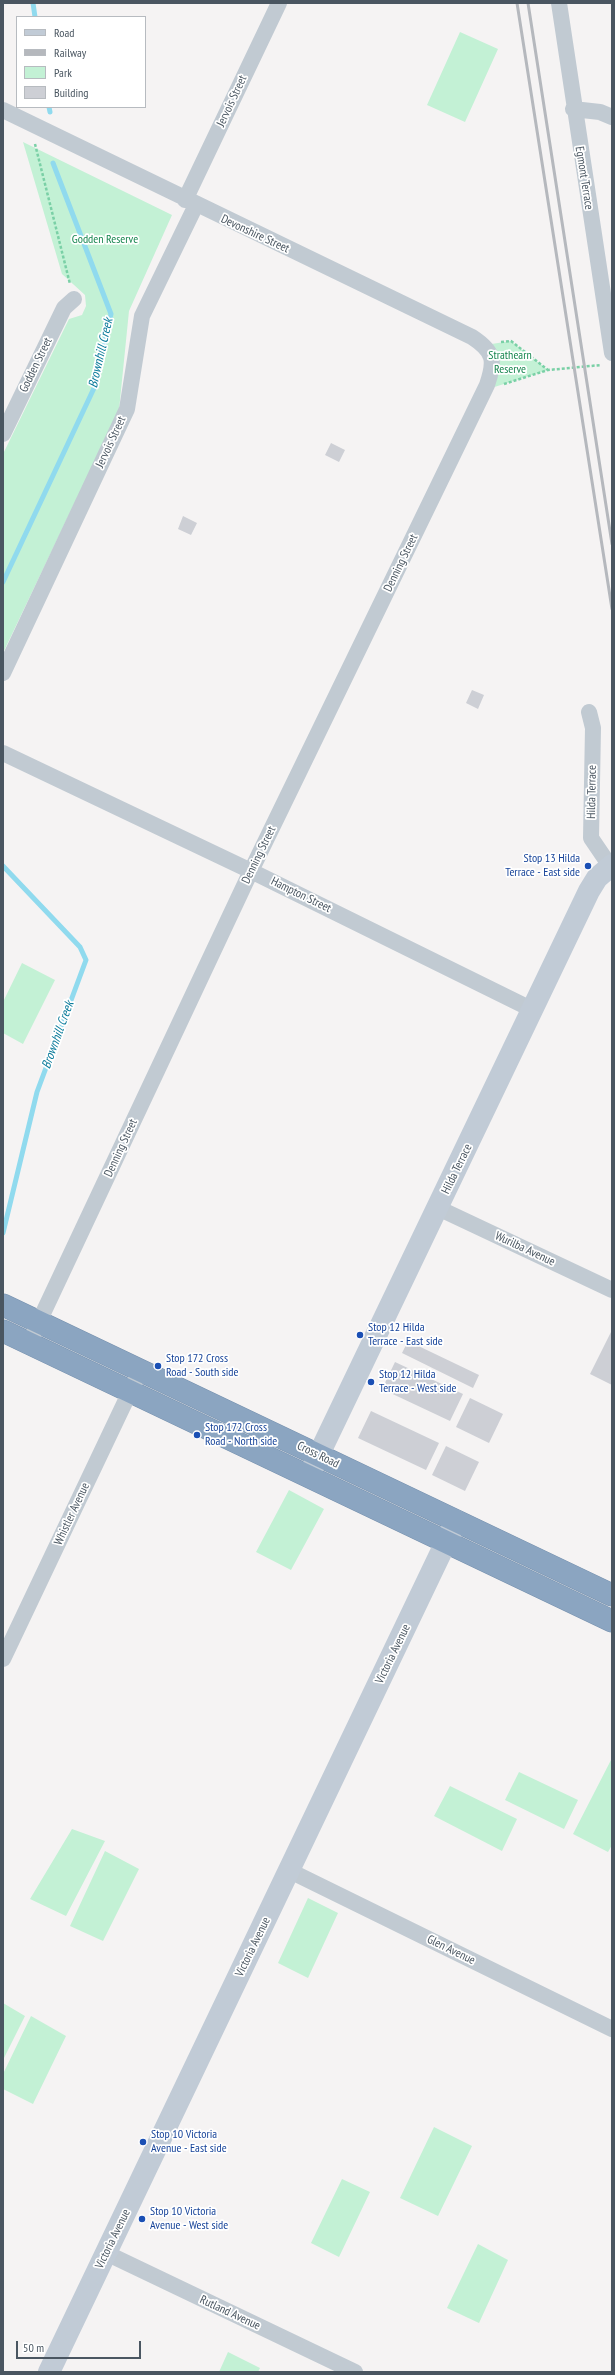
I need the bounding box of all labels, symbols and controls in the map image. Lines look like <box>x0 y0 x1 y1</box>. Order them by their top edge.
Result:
legend <box>16 16 146 108</box>
text: Road <box>54 25 74 40</box>
text: Railway <box>54 45 86 60</box>
text: Park <box>54 65 72 80</box>
street label: Jervois Street <box>214 73 250 129</box>
text: Building <box>54 85 89 100</box>
street label: Egmont Terrace <box>572 145 596 211</box>
street label: Devonshire Street <box>219 212 291 256</box>
park label: Godden Reserve <box>72 233 138 247</box>
water label: Brownhill Creek <box>85 317 117 389</box>
street label: Godden Street <box>17 335 55 395</box>
park label: Strathearn Reserve <box>488 349 532 377</box>
street label: Jervois Street <box>93 414 129 470</box>
street label: Denning Street <box>381 532 421 594</box>
street label: Hilda Terrace <box>584 765 600 819</box>
street label: Denning Street <box>239 824 279 886</box>
place label: Stop 13 Hilda Terrace - East side <box>505 852 580 880</box>
marker: Stop 13 Hilda Terrace - East side <box>583 861 593 871</box>
street label: Hampton Street <box>268 874 334 916</box>
water label: Brownhill Creek <box>39 999 77 1071</box>
street label: Denning Street <box>101 1117 141 1179</box>
street label: Hilda Terrace <box>439 1142 475 1196</box>
street label: Wurilba Avenue <box>493 1229 557 1269</box>
place label: Stop 12 Hilda Terrace - East side <box>368 1321 443 1349</box>
marker: Stop 12 Hilda Terrace - East side <box>355 1330 365 1340</box>
place label: Stop 172 Cross Road - South side <box>166 1352 239 1380</box>
marker: Stop 172 Cross Road - South side <box>153 1361 163 1371</box>
place label: Stop 12 Hilda Terrace - West side <box>379 1368 456 1396</box>
marker: Stop 12 Hilda Terrace - West side <box>366 1377 376 1387</box>
place label: Stop 172 Cross Road - North side <box>205 1421 277 1449</box>
marker: Stop 172 Cross Road - North side <box>192 1430 202 1440</box>
street label: Cross Road <box>295 1439 341 1471</box>
street label: Whistler Avenue <box>51 1480 93 1548</box>
street label: Victoria Avenue <box>372 1622 414 1686</box>
street label: Victoria Avenue <box>232 1915 274 1979</box>
street label: Glen Avenue <box>425 1932 477 1968</box>
place label: Stop 10 Victoria Avenue - East side <box>151 2128 227 2156</box>
marker: Stop 10 Victoria Avenue - East side <box>138 2137 148 2147</box>
place label: Stop 10 Victoria Avenue - West side <box>150 2205 228 2233</box>
street label: Victoria Avenue <box>92 2207 134 2271</box>
marker: Stop 10 Victoria Avenue - West side <box>137 2214 147 2224</box>
street label: Rutland Avenue <box>197 2293 263 2333</box>
scale bar <box>18 2333 143 2359</box>
text: 50 m <box>23 2340 44 2355</box>

